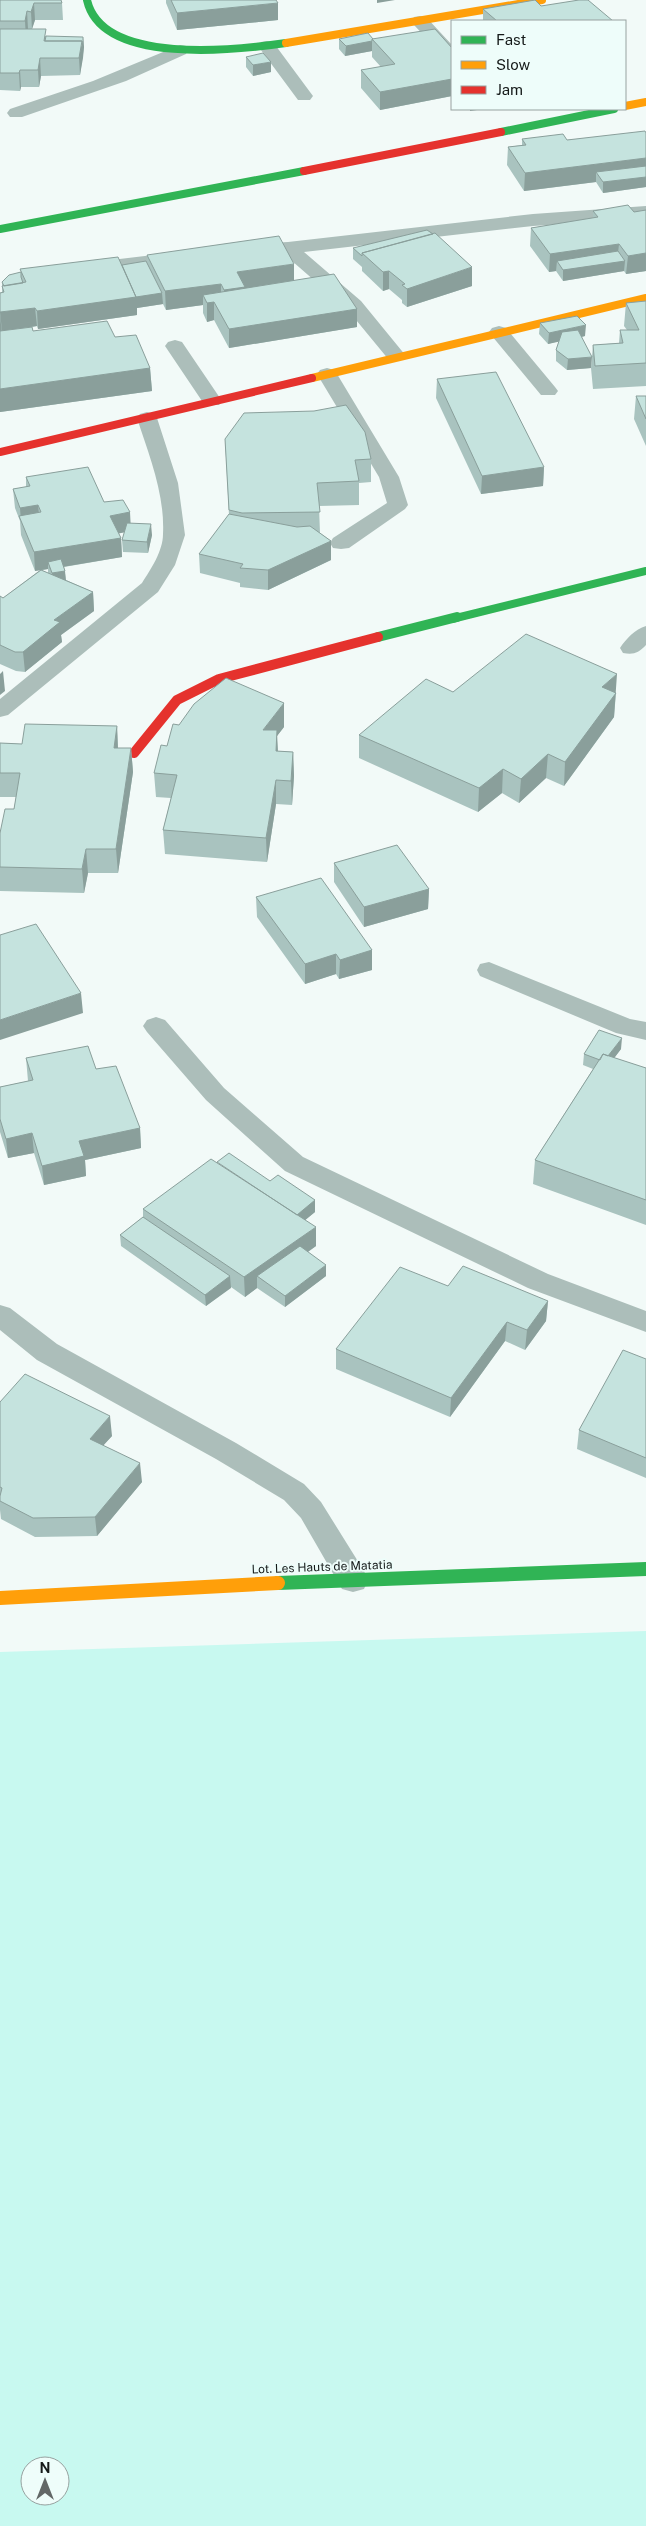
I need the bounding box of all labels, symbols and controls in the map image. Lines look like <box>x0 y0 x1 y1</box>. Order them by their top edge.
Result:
legend <box>451 20 626 110</box>
text: Fast <box>496 31 526 48</box>
text: Slow <box>496 56 531 73</box>
text: Jam <box>496 81 523 98</box>
street label: Lot. Les Hauts de Matatia <box>251 1558 393 1576</box>
north arrow <box>20 2456 70 2506</box>
text: N <box>40 2460 50 2476</box>

